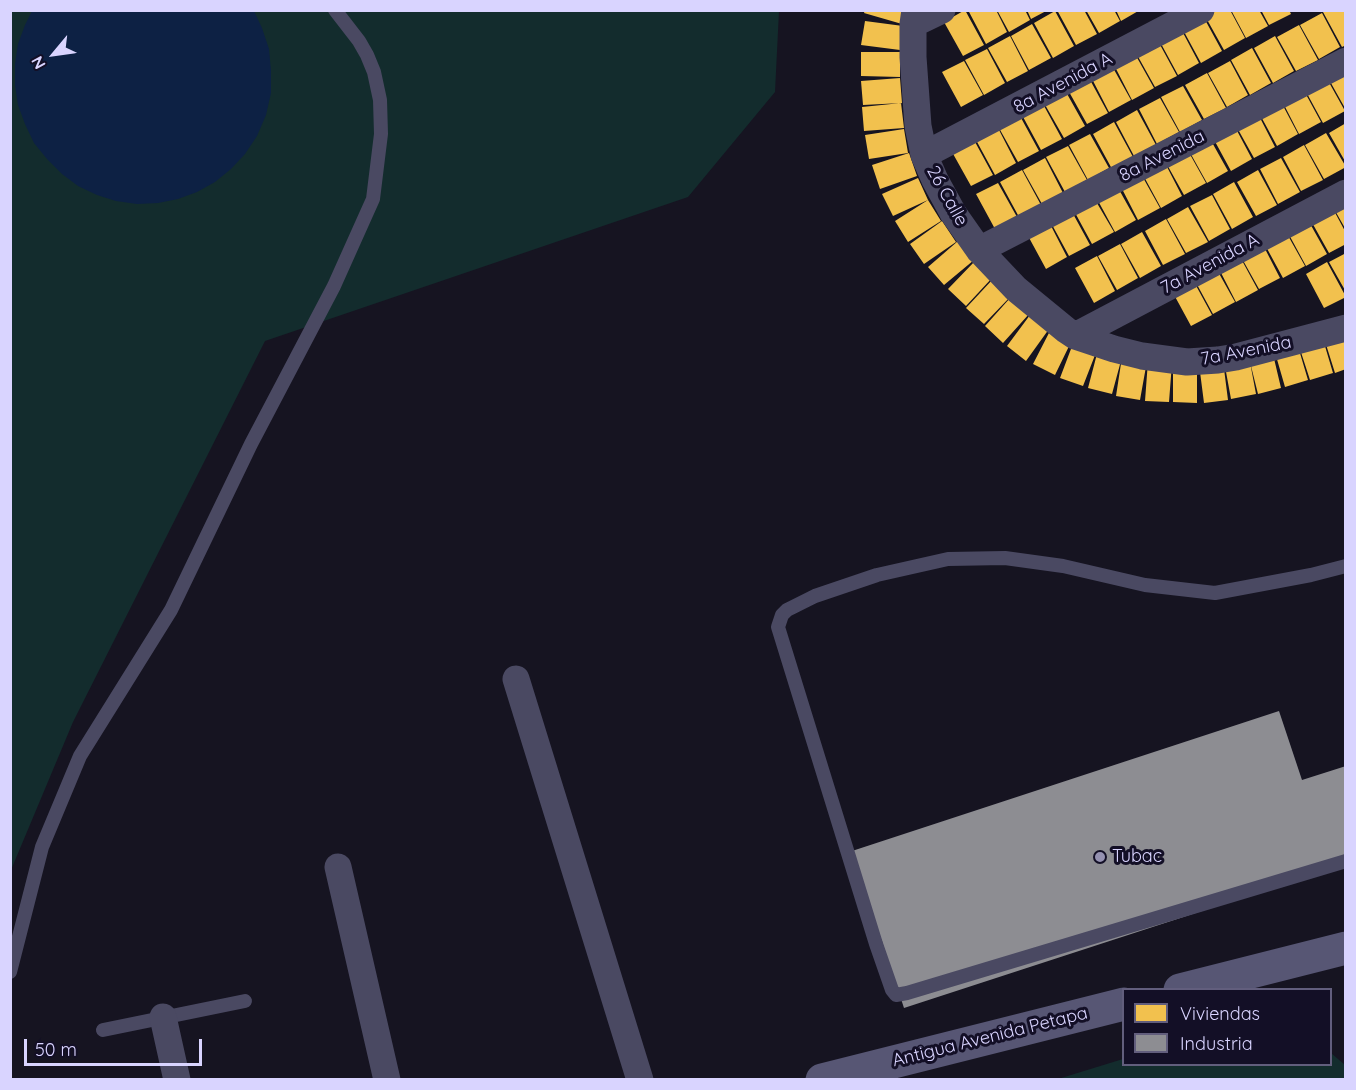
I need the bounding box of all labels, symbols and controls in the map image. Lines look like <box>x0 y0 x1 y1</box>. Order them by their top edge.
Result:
north arrow <box>24 24 84 84</box>
street label: 8a Avenida A <box>1010 48 1116 118</box>
text: N <box>27 53 50 73</box>
street label: 8a Avenida <box>1116 125 1208 187</box>
street label: 26 Calle <box>922 162 972 230</box>
street label: 7a Avenida A <box>1157 229 1263 299</box>
street label: 7a Avenida <box>1199 332 1293 370</box>
place label: Tubac <box>1112 846 1162 868</box>
marker: Tubac <box>1093 850 1107 864</box>
legend <box>1122 988 1332 1066</box>
street label: Antigua Avenida Petapa <box>890 1002 1090 1072</box>
text: Viviendas <box>1180 1002 1260 1025</box>
scale bar <box>27 1027 206 1065</box>
text: Industria <box>1180 1032 1253 1055</box>
text: 50 m <box>35 1038 77 1061</box>

